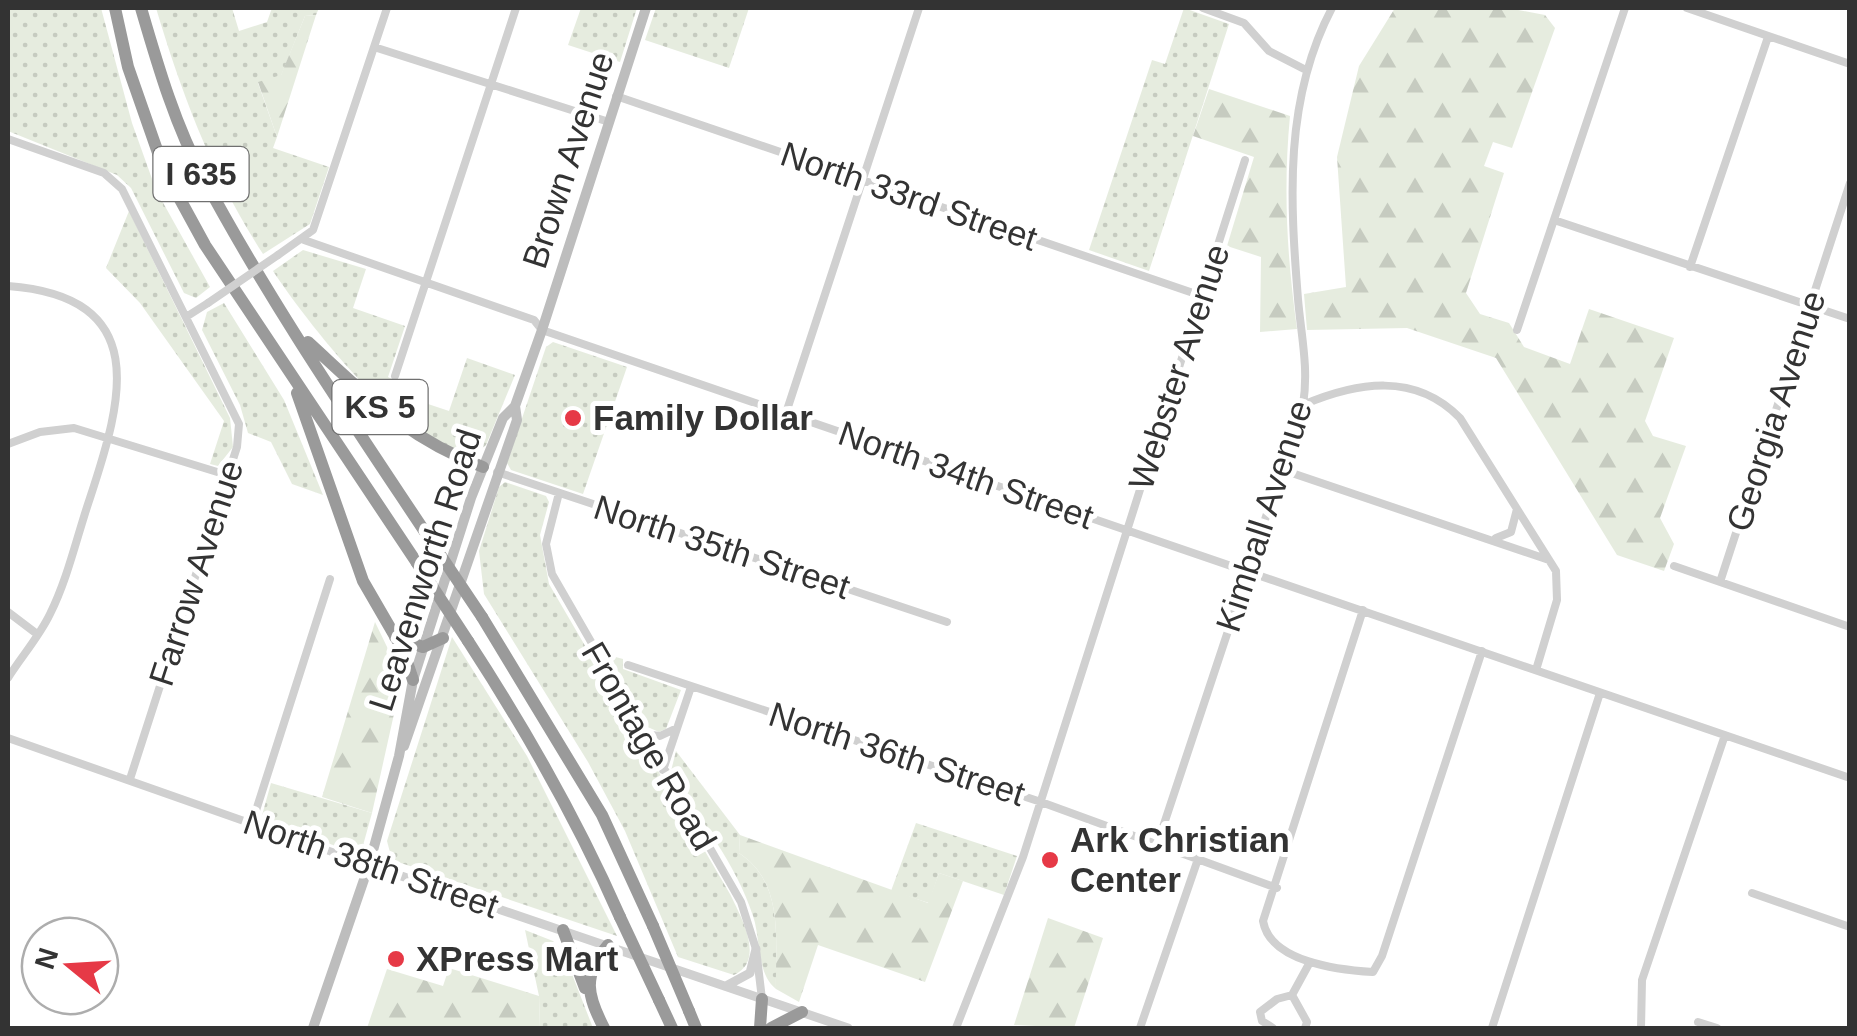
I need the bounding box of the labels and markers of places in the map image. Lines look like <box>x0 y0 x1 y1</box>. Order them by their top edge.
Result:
place label: Family Dollar <box>593 398 813 437</box>
marker: Family Dollar <box>562 407 584 429</box>
place label: Ark Christian Center <box>1070 820 1290 899</box>
marker: Ark Christian Center <box>1039 849 1061 871</box>
place label: XPress Mart <box>416 939 619 978</box>
marker: XPress Mart <box>385 948 407 970</box>

